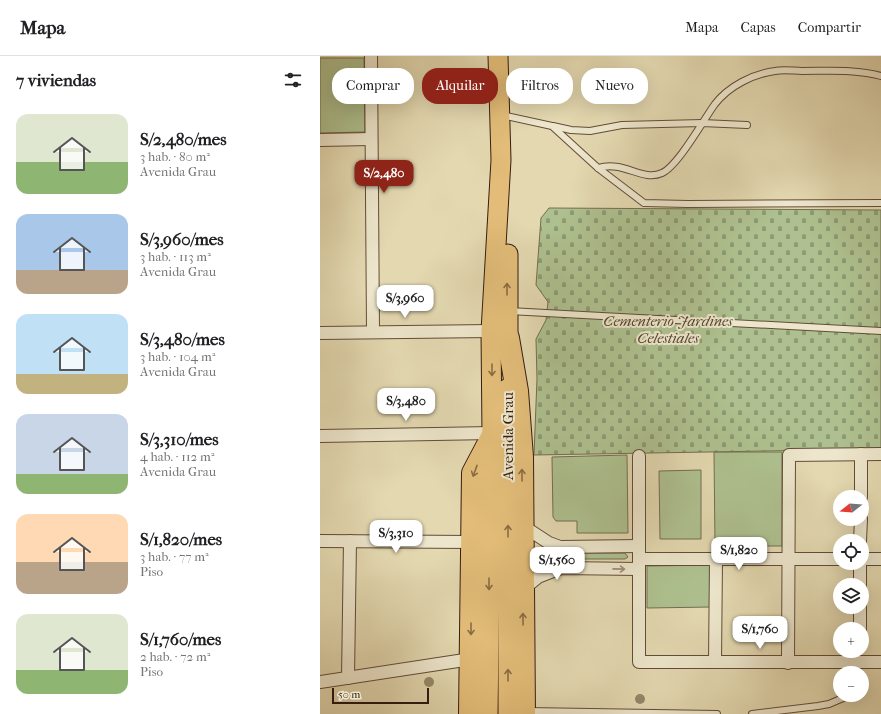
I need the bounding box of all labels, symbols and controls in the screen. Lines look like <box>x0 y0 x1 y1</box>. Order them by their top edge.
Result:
text: Mapa <box>20 17 65 39</box>
text: Mapa <box>685 19 719 36</box>
text: Capas <box>741 19 776 36</box>
text: Compartir <box>798 19 861 36</box>
chip: Comprar <box>332 68 414 104</box>
chip: Alquilar <box>422 68 498 104</box>
chip: Filtros <box>506 68 573 104</box>
chip: Nuevo <box>581 68 648 104</box>
icon: filters <box>282 69 304 91</box>
text: 7 viviendas <box>16 70 96 90</box>
text: S/2,480/mes <box>140 129 227 149</box>
icon: home <box>48 130 96 178</box>
text: 3 hab. · 80 m² <box>140 149 210 164</box>
pin: S/2,480 <box>347 160 421 194</box>
text: Avenida Grau <box>140 164 216 179</box>
text: S/2,480 <box>364 165 405 180</box>
text: S/3,960/mes <box>140 229 224 249</box>
icon: home <box>48 230 96 278</box>
text: 3 hab. · 113 m² <box>140 249 211 264</box>
text: Avenida Grau <box>140 264 216 279</box>
one-way arrow <box>503 283 511 296</box>
pin: S/3,960 <box>368 285 442 319</box>
text: S/3,960 <box>386 290 424 305</box>
park label: Cementerio Jardines Celestiales <box>603 312 733 347</box>
text: S/3,480/mes <box>140 329 225 349</box>
icon: home <box>48 330 96 378</box>
text: 3 hab. · 104 m² <box>140 349 215 364</box>
one-way arrow <box>488 363 496 376</box>
text: Avenida Grau <box>140 364 216 379</box>
pin: S/3,480 <box>369 388 443 422</box>
street label: Avenida Grau <box>499 392 517 481</box>
text: S/3,480 <box>386 393 426 408</box>
text: S/3,310/mes <box>140 429 219 449</box>
icon: home <box>48 430 96 478</box>
text: 4 hab. · 112 m² <box>140 449 215 464</box>
text: Avenida Grau <box>140 464 216 479</box>
one-way arrow <box>470 465 478 477</box>
one-way arrow <box>518 469 526 482</box>
north arrow <box>833 490 869 526</box>
map controls <box>833 490 869 702</box>
pin: S/3,310 <box>359 520 433 554</box>
text: S/3,310 <box>379 525 413 540</box>
one-way arrow <box>504 525 512 538</box>
text: S/1,820/mes <box>140 529 222 549</box>
icon: home <box>48 530 96 578</box>
button: locate <box>833 534 869 570</box>
pin: S/1,820 <box>702 537 776 571</box>
text: S/1,820 <box>720 542 758 557</box>
pin: S/1,560 <box>520 547 594 581</box>
text: 3 hab. · 77 m² <box>140 549 209 564</box>
text: S/1,560 <box>539 552 575 567</box>
text: Piso <box>140 564 163 579</box>
one-way arrow <box>612 565 625 572</box>
one-way arrow <box>485 577 493 590</box>
button: layers <box>833 578 869 614</box>
one-way arrow <box>519 613 527 626</box>
pin: S/1,760 <box>723 616 797 650</box>
text: S/1,760 <box>742 621 779 636</box>
one-way arrow <box>467 622 475 635</box>
button: + <box>833 622 869 658</box>
text: S/1,760/mes <box>140 629 221 649</box>
icon: home <box>48 630 96 678</box>
text: 2 hab. · 72 m² <box>140 649 210 664</box>
text: Piso <box>140 664 163 679</box>
button: − <box>833 666 869 702</box>
one-way arrow <box>504 669 512 682</box>
scale bar <box>332 686 429 705</box>
text: 50 m <box>338 688 360 701</box>

